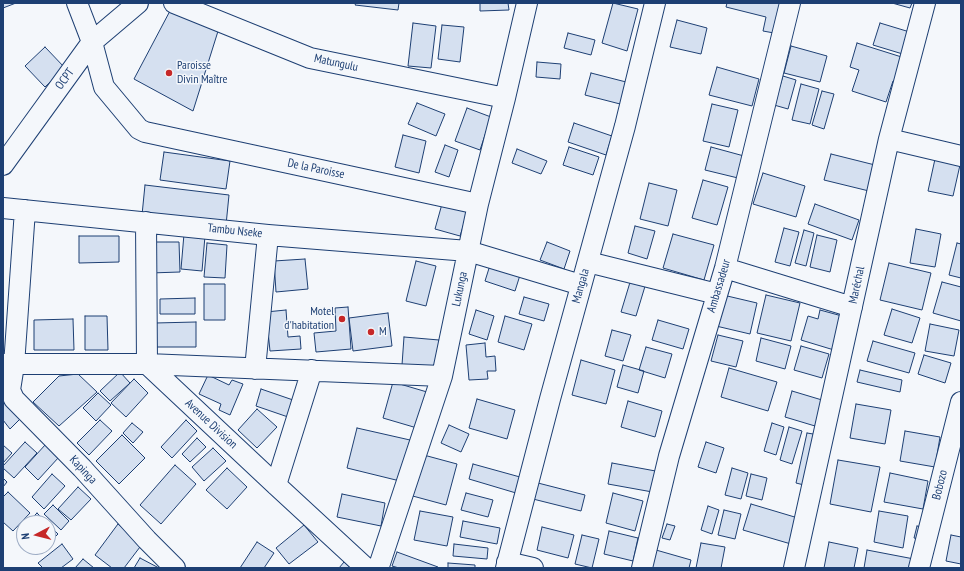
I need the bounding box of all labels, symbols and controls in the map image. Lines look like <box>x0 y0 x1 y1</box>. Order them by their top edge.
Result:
street label: Matungulu <box>313 51 359 75</box>
place label: Paroisse Divin Maître <box>177 59 228 87</box>
street label: OCPT <box>52 66 78 92</box>
marker: Paroisse Divin Maître <box>164 68 174 78</box>
street label: De la Paroisse <box>286 156 346 182</box>
street label: Tambu Nseke <box>207 221 263 241</box>
street label: Ambassadeur <box>704 258 734 314</box>
street label: Maréchal <box>846 265 868 305</box>
street label: Mangala <box>569 267 593 305</box>
street label: Lukunga <box>449 270 471 308</box>
place label: Motel d'habitation <box>284 305 334 333</box>
marker: Motel d'habitation <box>337 314 347 324</box>
place label: M <box>379 325 387 339</box>
marker: M <box>366 327 376 337</box>
street label: Avenue Division <box>182 396 240 452</box>
street label: Kapinga <box>66 453 100 487</box>
street label: Bobozo <box>929 468 951 502</box>
north arrow <box>16 515 56 555</box>
text: N <box>18 533 32 540</box>

